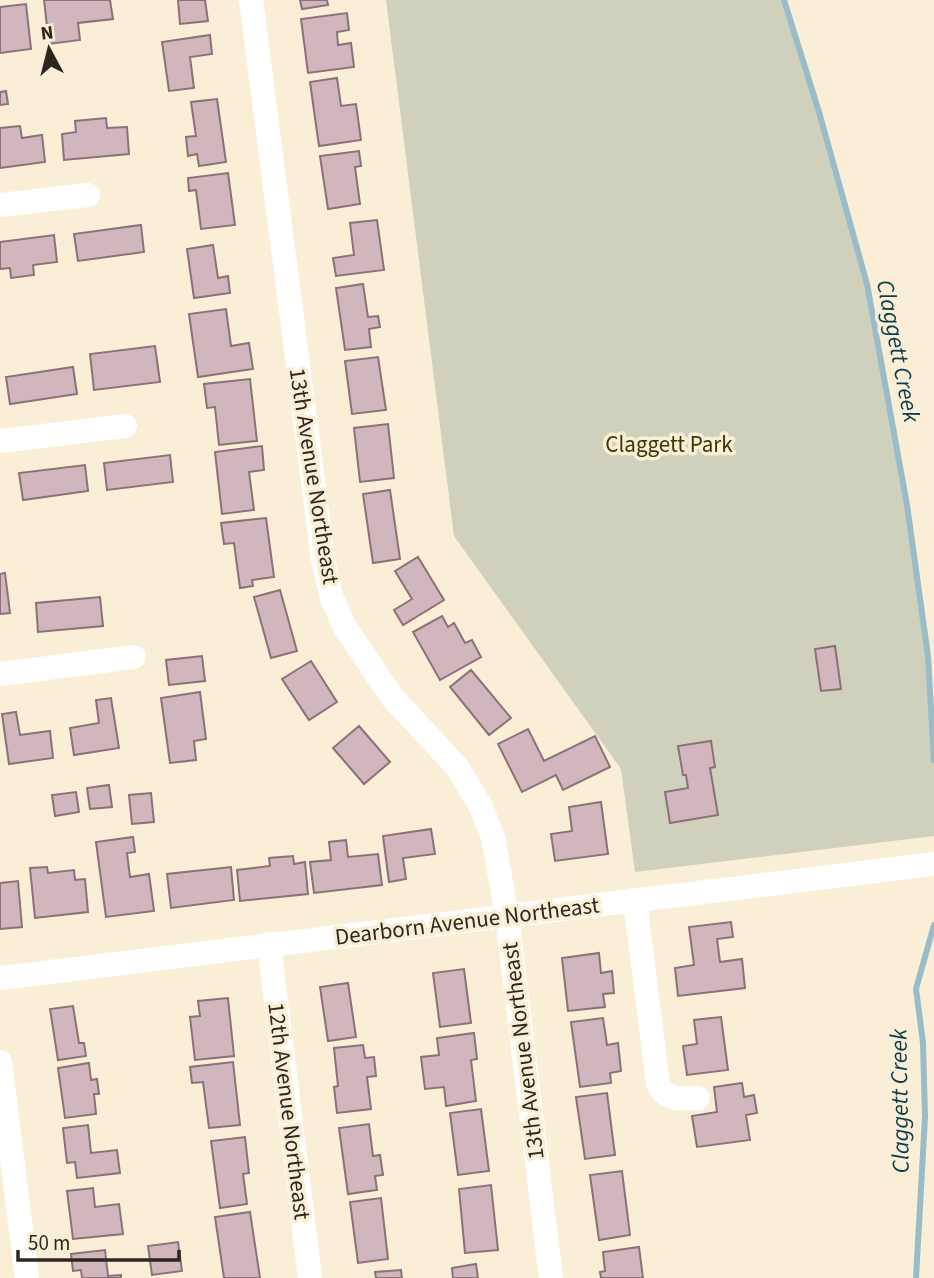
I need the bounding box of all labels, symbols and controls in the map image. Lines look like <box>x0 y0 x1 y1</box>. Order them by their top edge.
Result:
north arrow <box>14 14 84 84</box>
text: N <box>39 19 55 48</box>
water label: Claggett Creek <box>867 277 929 426</box>
street label: 13th Avenue Northeast <box>281 366 347 587</box>
park label: Claggett Park <box>605 428 733 461</box>
street label: Dearborn Avenue Northeast <box>333 888 601 954</box>
street label: 13th Avenue Northeast <box>493 940 553 1161</box>
street label: 12th Avenue Northeast <box>259 1001 319 1222</box>
water label: Claggett Creek <box>881 1028 919 1174</box>
scale bar <box>18 1218 178 1262</box>
text: 50 m <box>28 1228 70 1258</box>

